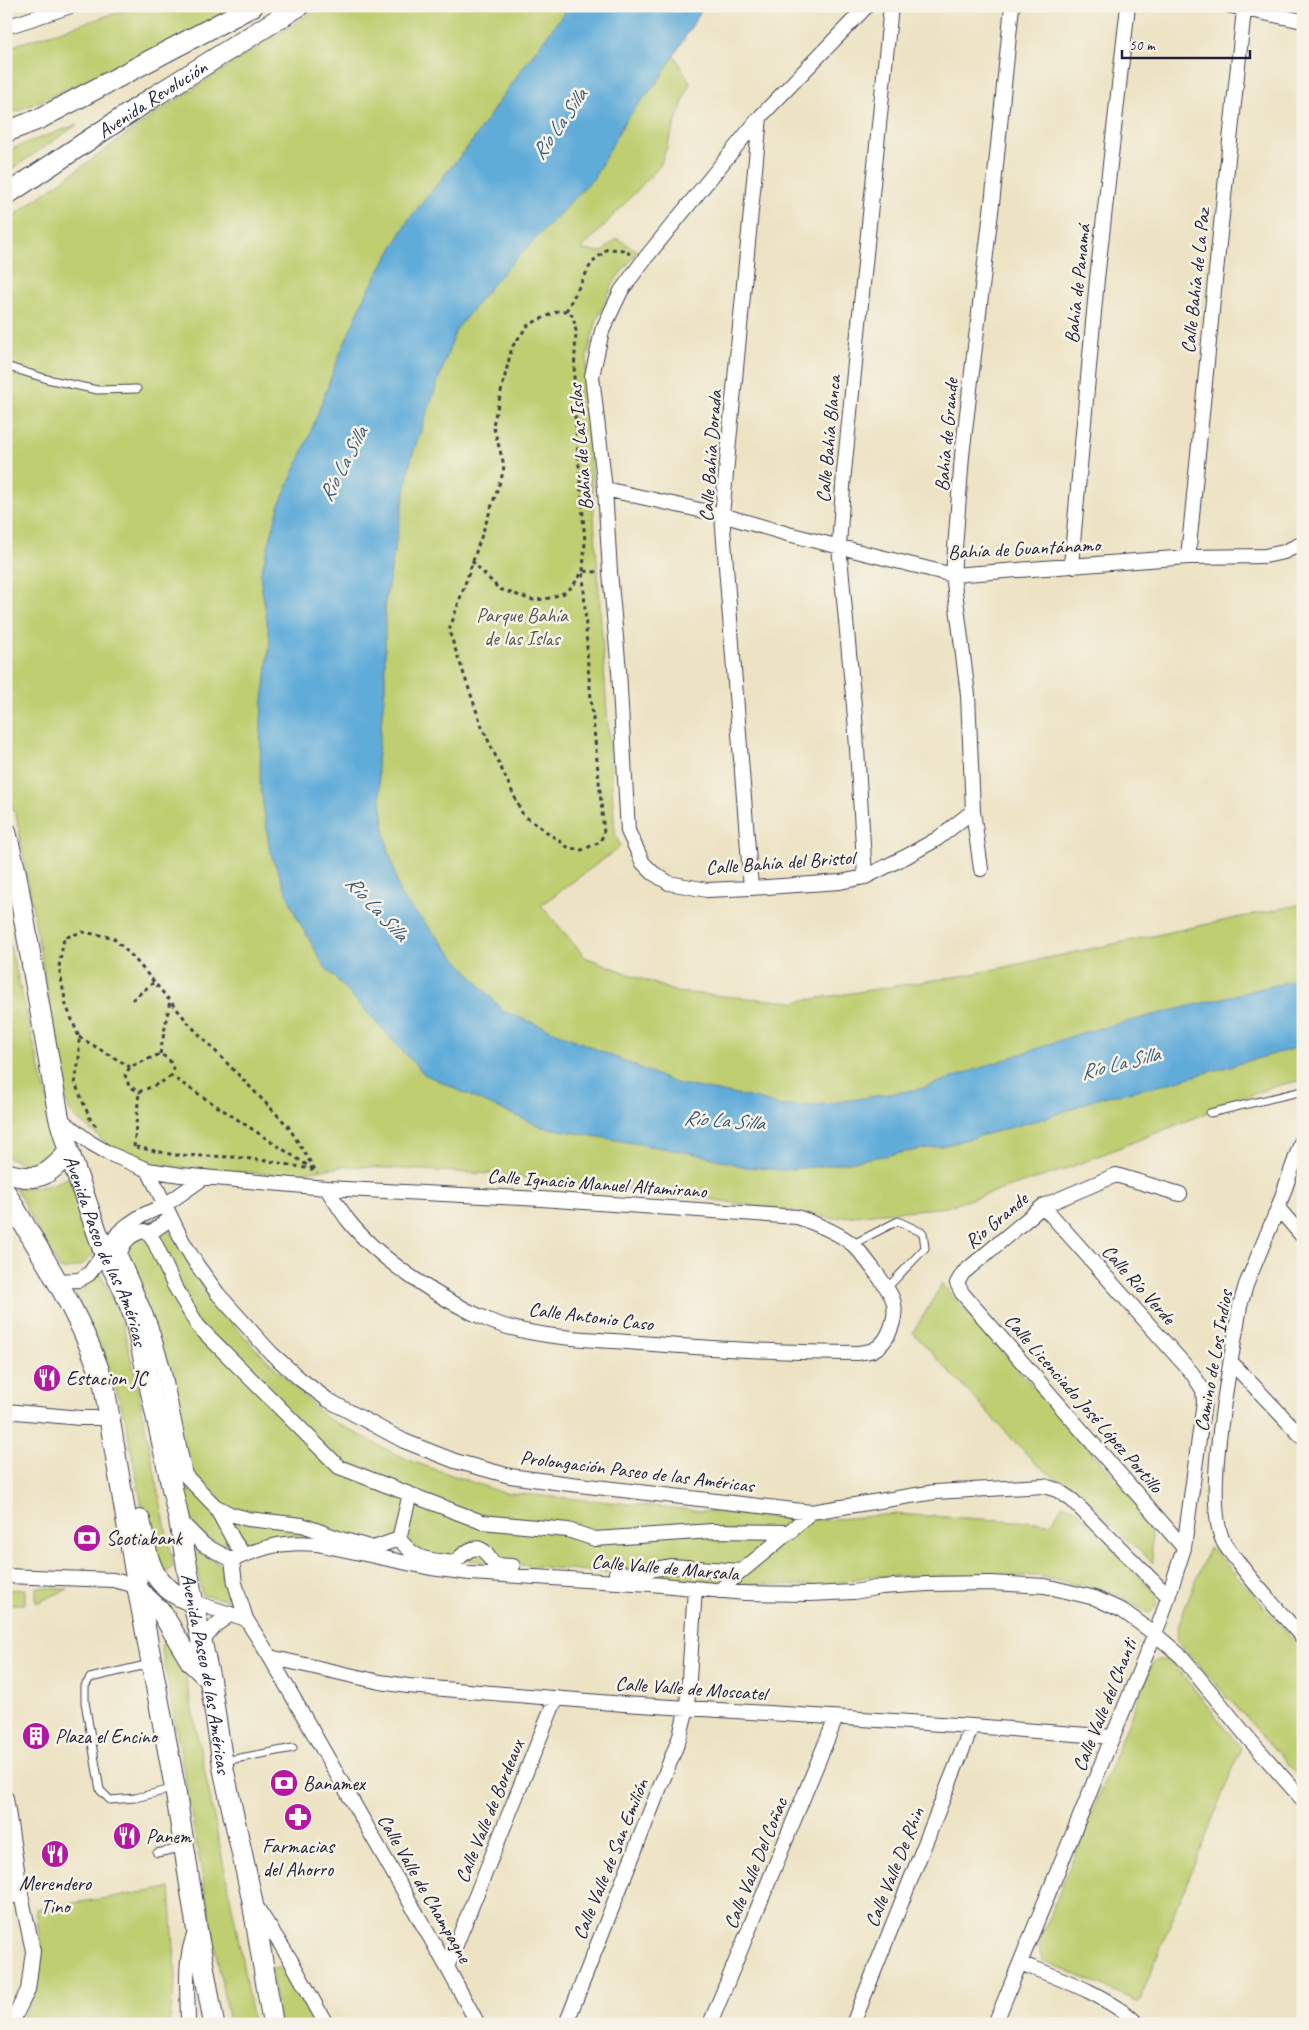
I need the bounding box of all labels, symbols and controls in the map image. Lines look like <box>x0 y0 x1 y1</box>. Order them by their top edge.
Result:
scale bar <box>1122 28 1249 60</box>
text: 50 m <box>1129 36 1156 55</box>
street label: Avenida Revolución <box>93 54 213 144</box>
water label: Río La Silla <box>525 82 594 164</box>
street label: Calle Bahía de La Paz <box>1175 205 1216 355</box>
street label: Bahía de Panamá <box>1059 221 1096 345</box>
street label: Calle Bahía Blanca <box>810 373 847 504</box>
street label: Bahía de Grande <box>929 376 964 493</box>
street label: Bahía de Las Islas <box>562 380 598 511</box>
street label: Calle Bahía Dorada <box>693 388 728 523</box>
water label: Río La Silla <box>313 421 374 506</box>
street label: Bahía de Guantánamo <box>947 532 1103 565</box>
park label: Parque Bahía de las Islas <box>476 603 569 651</box>
street label: Calle Bahía del Bristol <box>705 845 859 880</box>
water label: Río La Silla <box>340 870 415 948</box>
water label: Río La Silla <box>1078 1040 1164 1085</box>
water label: Río La Silla <box>683 1104 767 1136</box>
street label: Avenida Paseo de las Américas <box>58 1152 153 1351</box>
street label: Calle Ignacio Manuel Altamirano <box>487 1163 708 1204</box>
street label: Rio Grande <box>960 1186 1034 1254</box>
street label: Calle Río Verde <box>1096 1239 1182 1331</box>
street label: Camino de Los Indios <box>1189 1286 1239 1434</box>
street label: Calle Antonio Caso <box>527 1296 656 1337</box>
street label: Calle Licenciado José López Portillo <box>999 1309 1169 1499</box>
restaurant icon: Estacion JC <box>32 1363 62 1393</box>
place label: Estacion JC <box>66 1366 149 1391</box>
street label: Prolongación Paseo de las Américas <box>519 1445 757 1499</box>
bank icon: Scotiabank <box>72 1523 102 1553</box>
place label: Scotiabank <box>106 1526 183 1551</box>
street label: Calle Valle de Marsala <box>590 1549 742 1587</box>
street label: Avenida Paseo de las Américas <box>175 1572 236 1778</box>
street label: Calle Valle del Chanti <box>1067 1633 1143 1775</box>
street label: Calle Valle de Moscatel <box>615 1671 771 1707</box>
building icon: Plaza el Encino <box>21 1721 51 1751</box>
place label: Plaza el Encino <box>55 1724 159 1749</box>
street label: Calle Valle de Bordeaux <box>449 1734 530 1886</box>
bank icon: Banamex <box>269 1768 299 1798</box>
place label: Banamex <box>303 1771 367 1796</box>
street label: Calle Valle de San Emilión <box>567 1774 654 1943</box>
street label: Calle Valle Del Coñac <box>718 1793 793 1932</box>
pharmacy icon: Farmacias del Ahorro <box>283 1802 313 1832</box>
street label: Calle Valle De Rhin <box>859 1803 930 1931</box>
street label: Calle Valle de Champagne <box>372 1809 478 1968</box>
restaurant icon: Panem <box>112 1821 142 1851</box>
place label: Panem <box>146 1824 193 1849</box>
place label: Farmacias del Ahorro <box>262 1834 336 1882</box>
restaurant icon: Merendero Tino <box>40 1839 70 1869</box>
place label: Merendero Tino <box>19 1871 92 1919</box>

